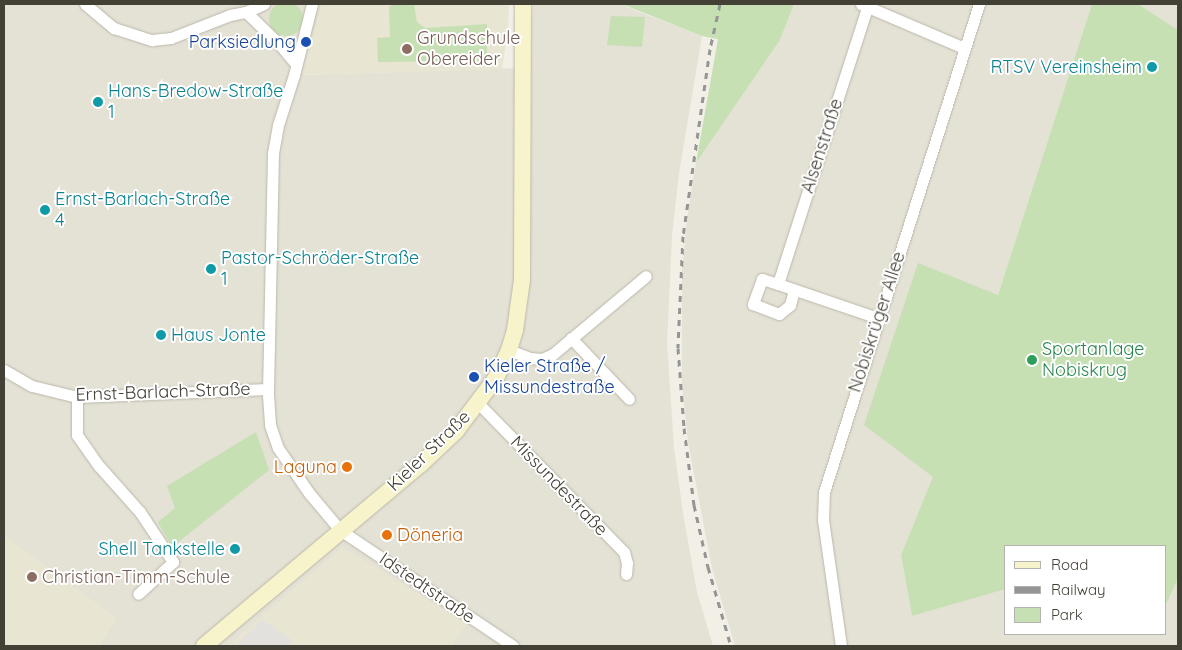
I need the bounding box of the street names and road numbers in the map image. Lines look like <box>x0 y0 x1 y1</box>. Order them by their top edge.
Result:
street label: Alsenstraße <box>797 96 847 196</box>
street label: Nobiskrüger Allee <box>844 249 910 395</box>
street label: Ernst-Barlach-Straße <box>75 378 251 406</box>
street label: Kieler Straße <box>383 406 475 496</box>
street label: Missundestraße <box>506 432 612 540</box>
street label: Idstedtstraße <box>375 548 479 628</box>

